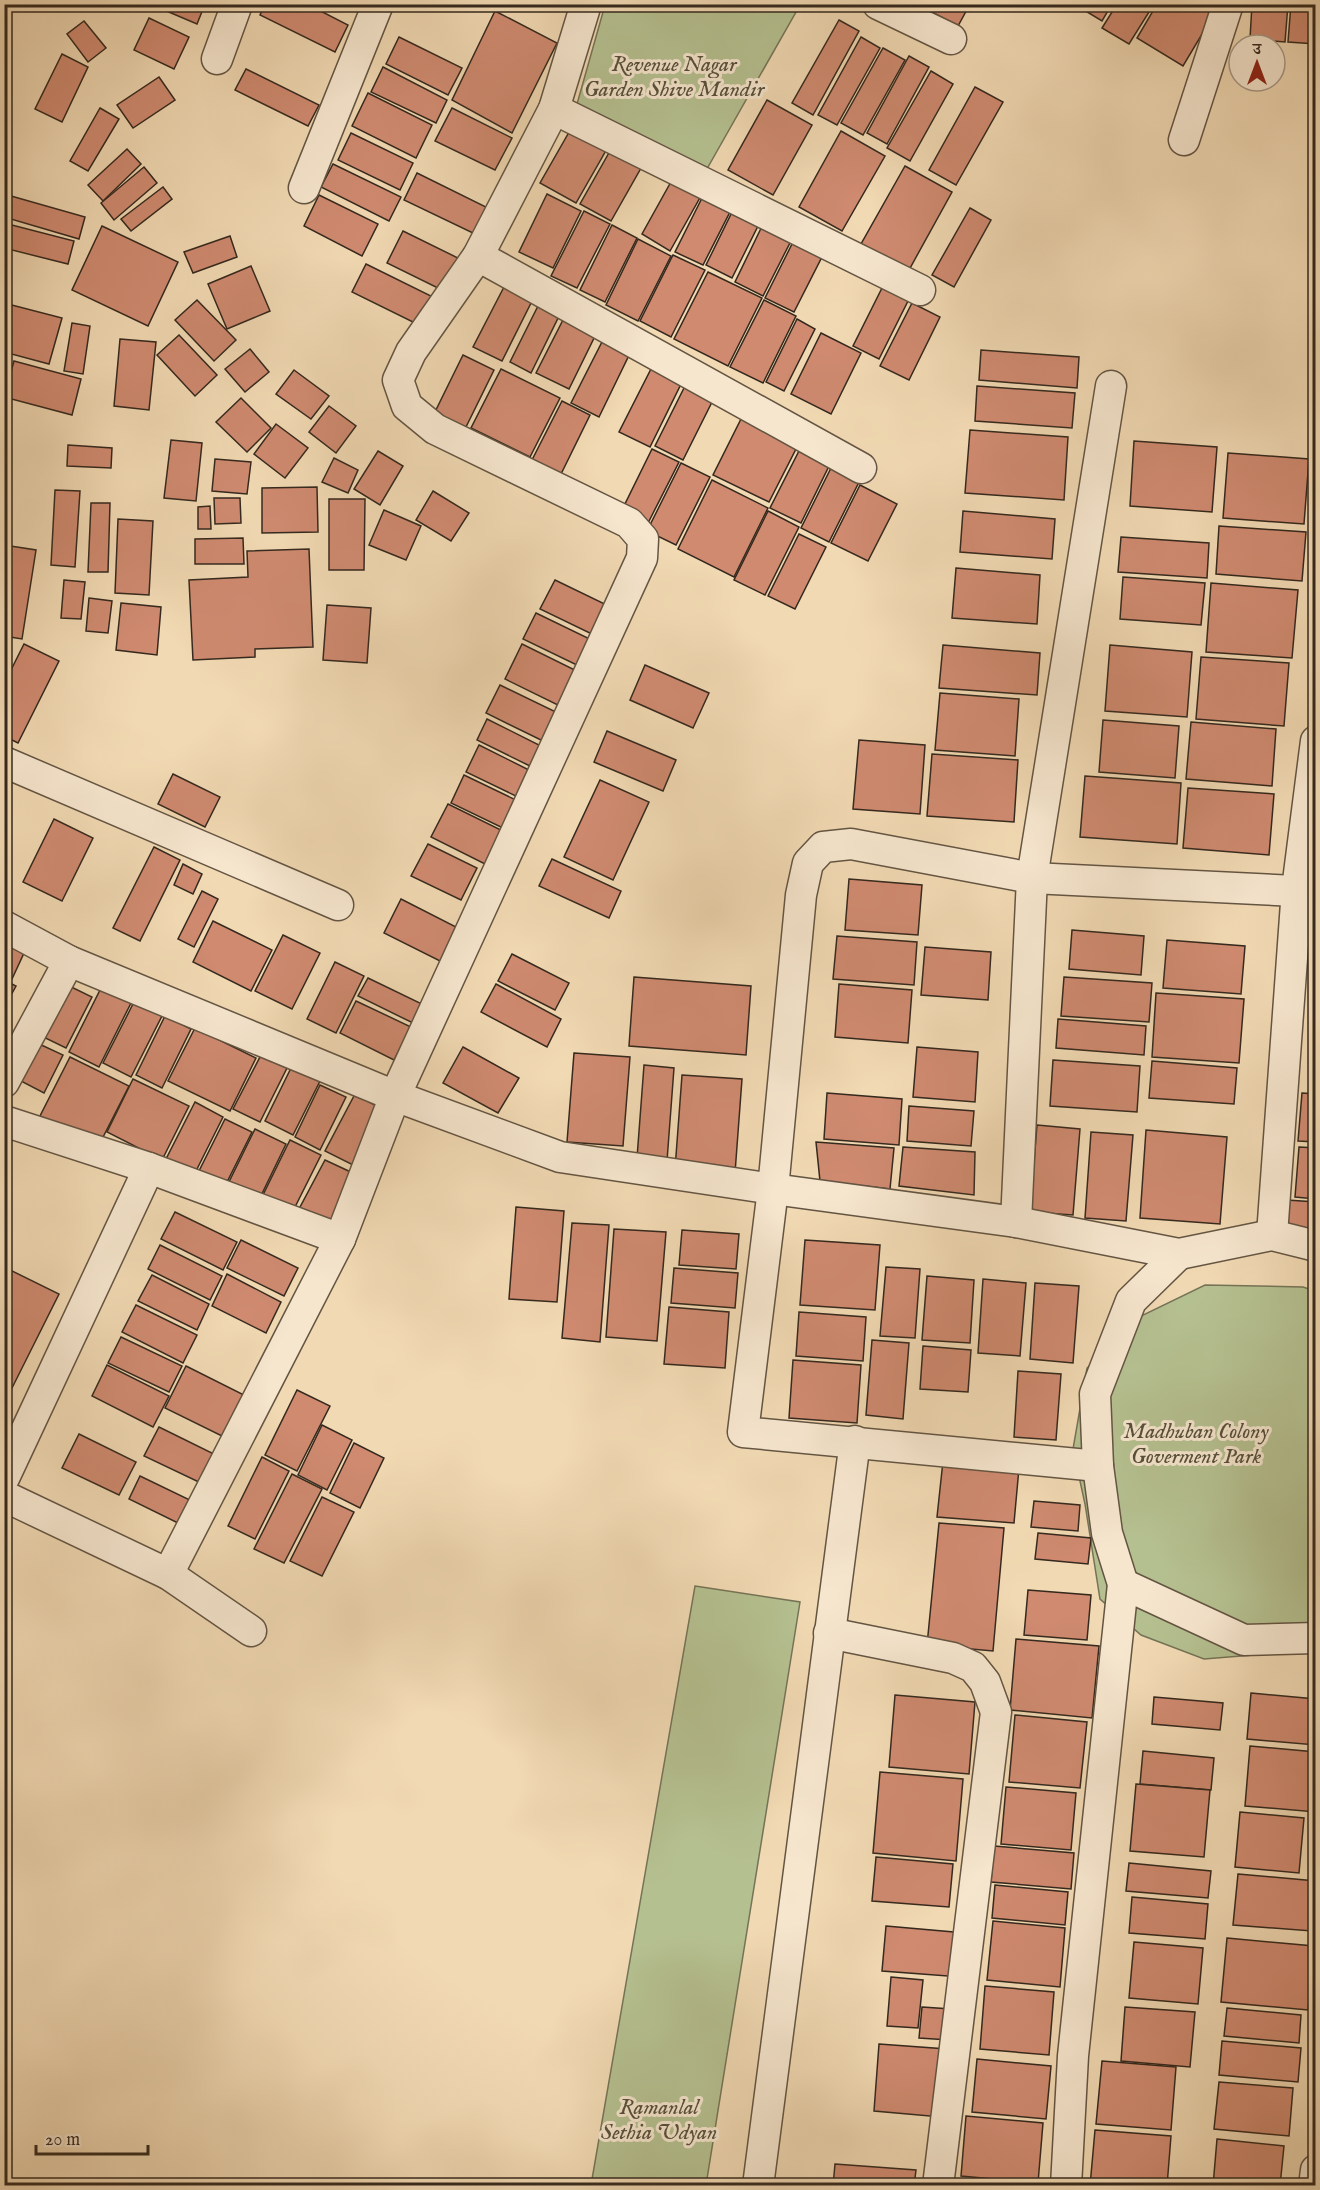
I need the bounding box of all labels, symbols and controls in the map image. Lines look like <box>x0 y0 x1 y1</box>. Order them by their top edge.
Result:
north arrow <box>1227 33 1287 93</box>
text: उ <box>1252 40 1263 60</box>
park label: Revenue Nagar Garden Shive Mandir <box>584 51 766 104</box>
park label: Madhuban Colony Goverment Park <box>1123 1418 1270 1471</box>
park label: Ramanlal Sethia Udyan <box>601 2094 717 2147</box>
scale bar <box>36 2118 148 2156</box>
text: 20 m <box>45 2129 80 2152</box>

